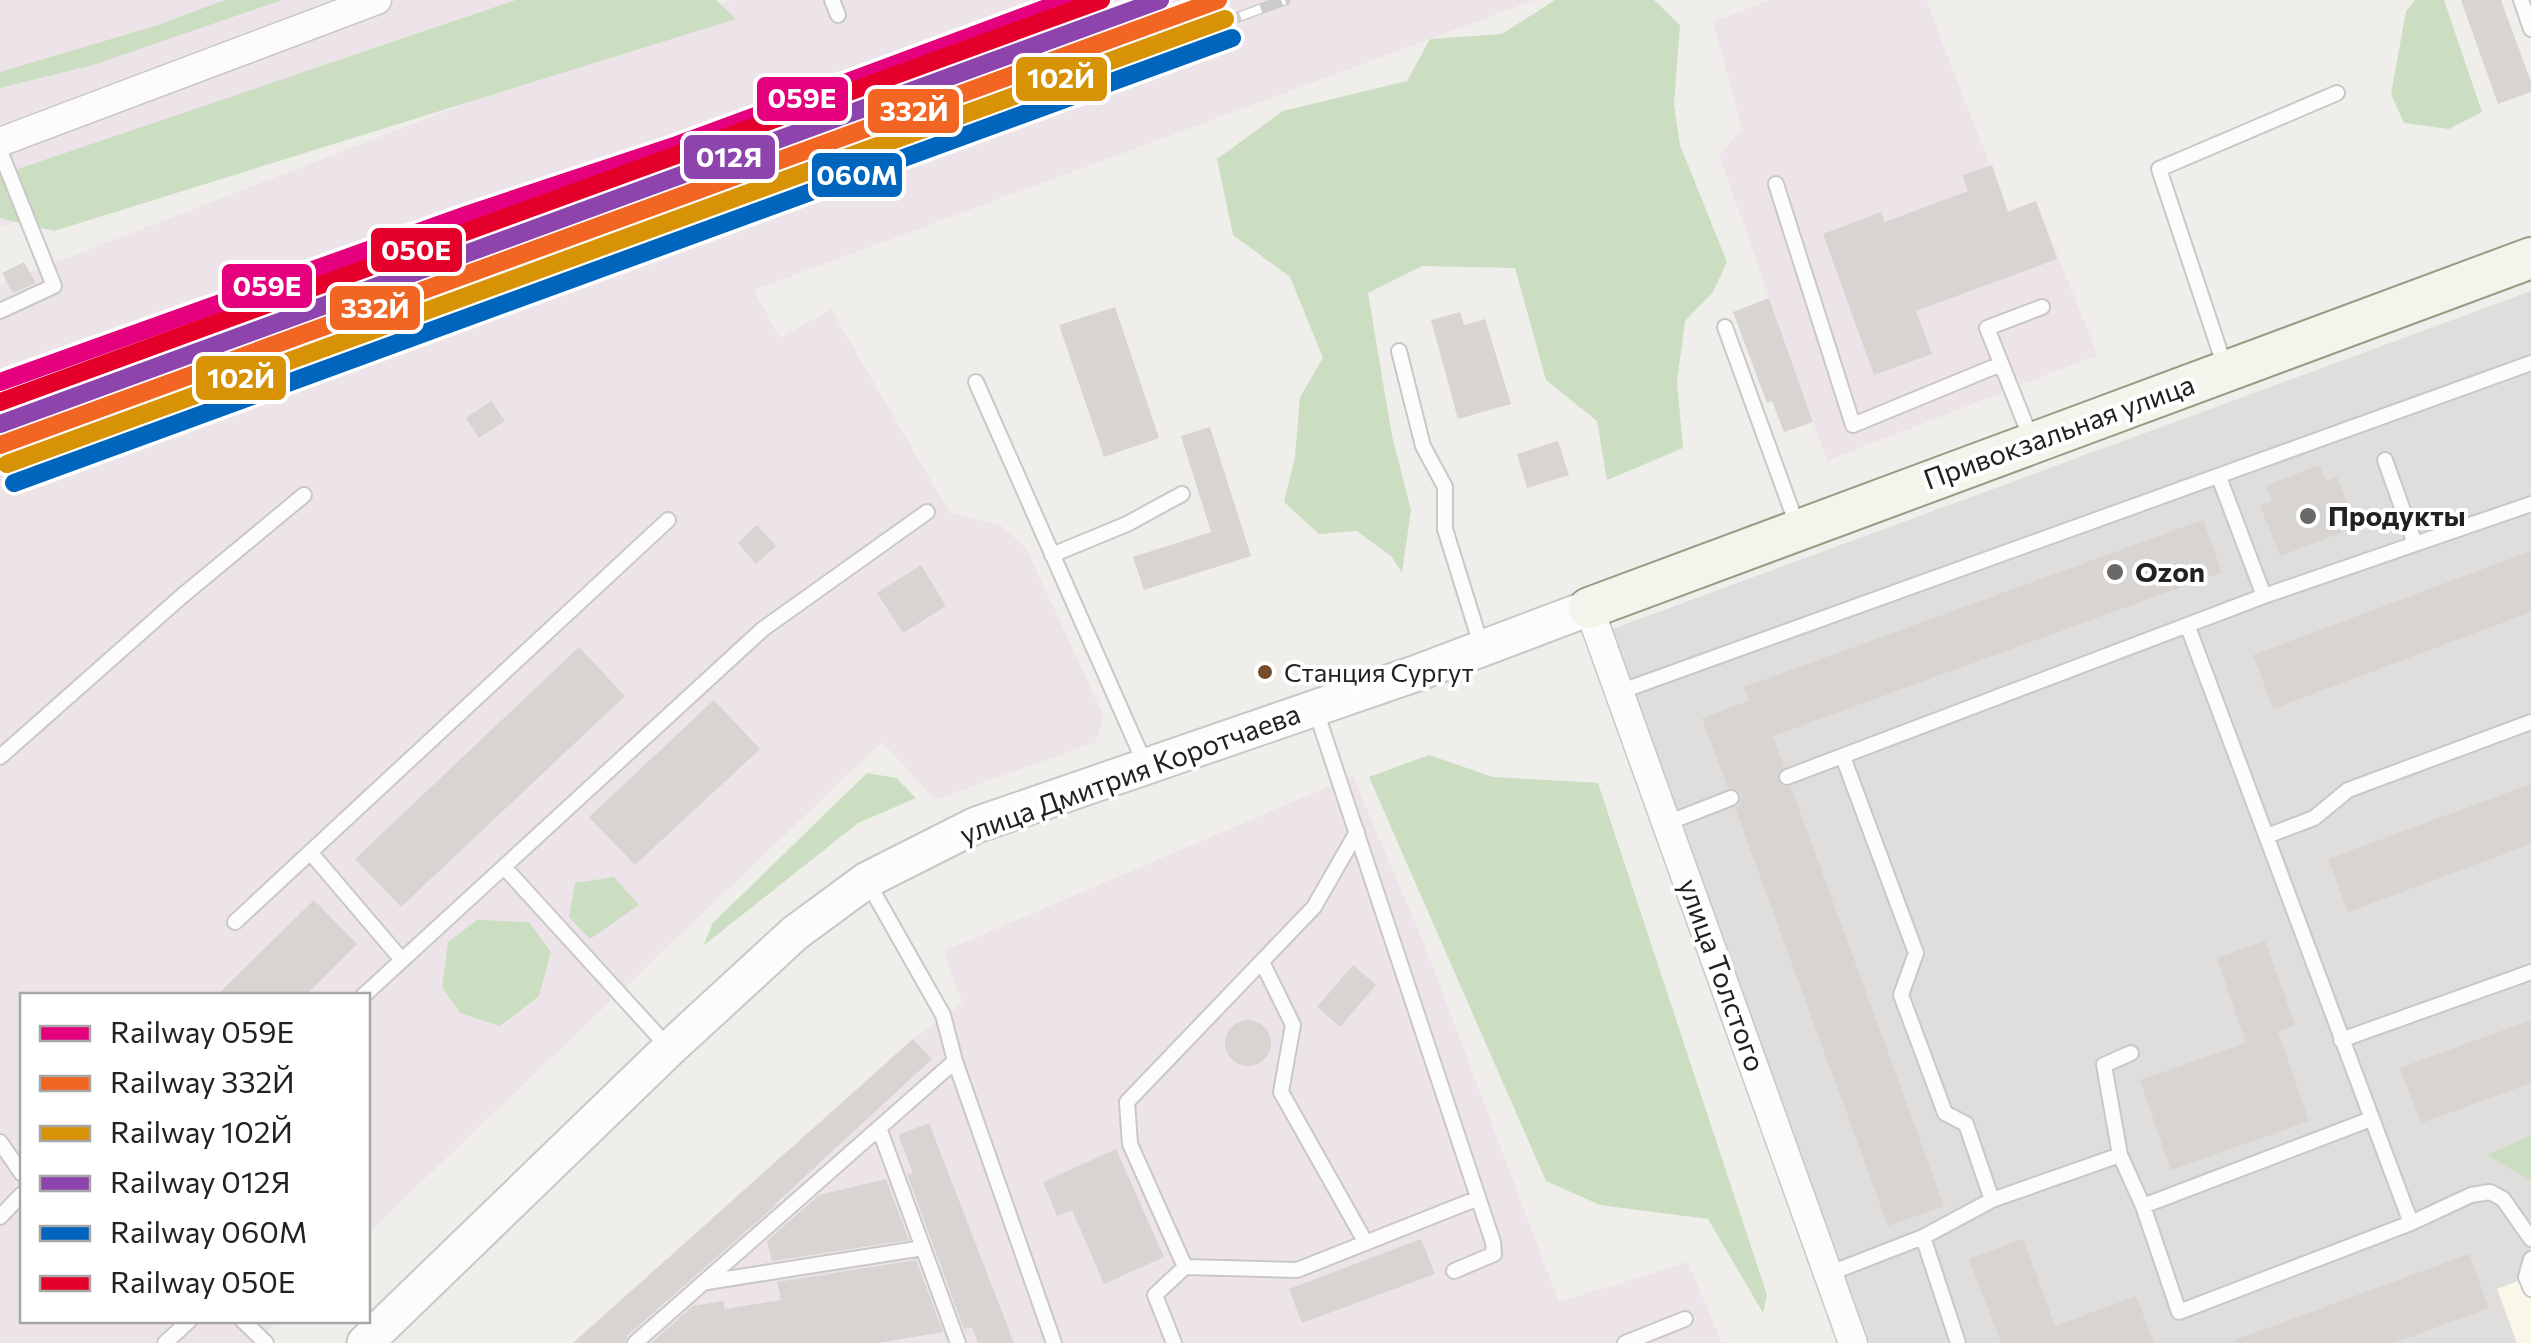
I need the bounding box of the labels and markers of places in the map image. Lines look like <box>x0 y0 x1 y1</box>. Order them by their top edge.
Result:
place label: Продукты <box>2328 498 2466 532</box>
marker: Продукты <box>2297 505 2319 527</box>
place label: Ozon <box>2135 554 2205 588</box>
marker: Ozon <box>2104 561 2126 583</box>
place label: Станция Сургут <box>1284 656 1474 687</box>
marker: Станция Сургут <box>1255 662 1275 682</box>

